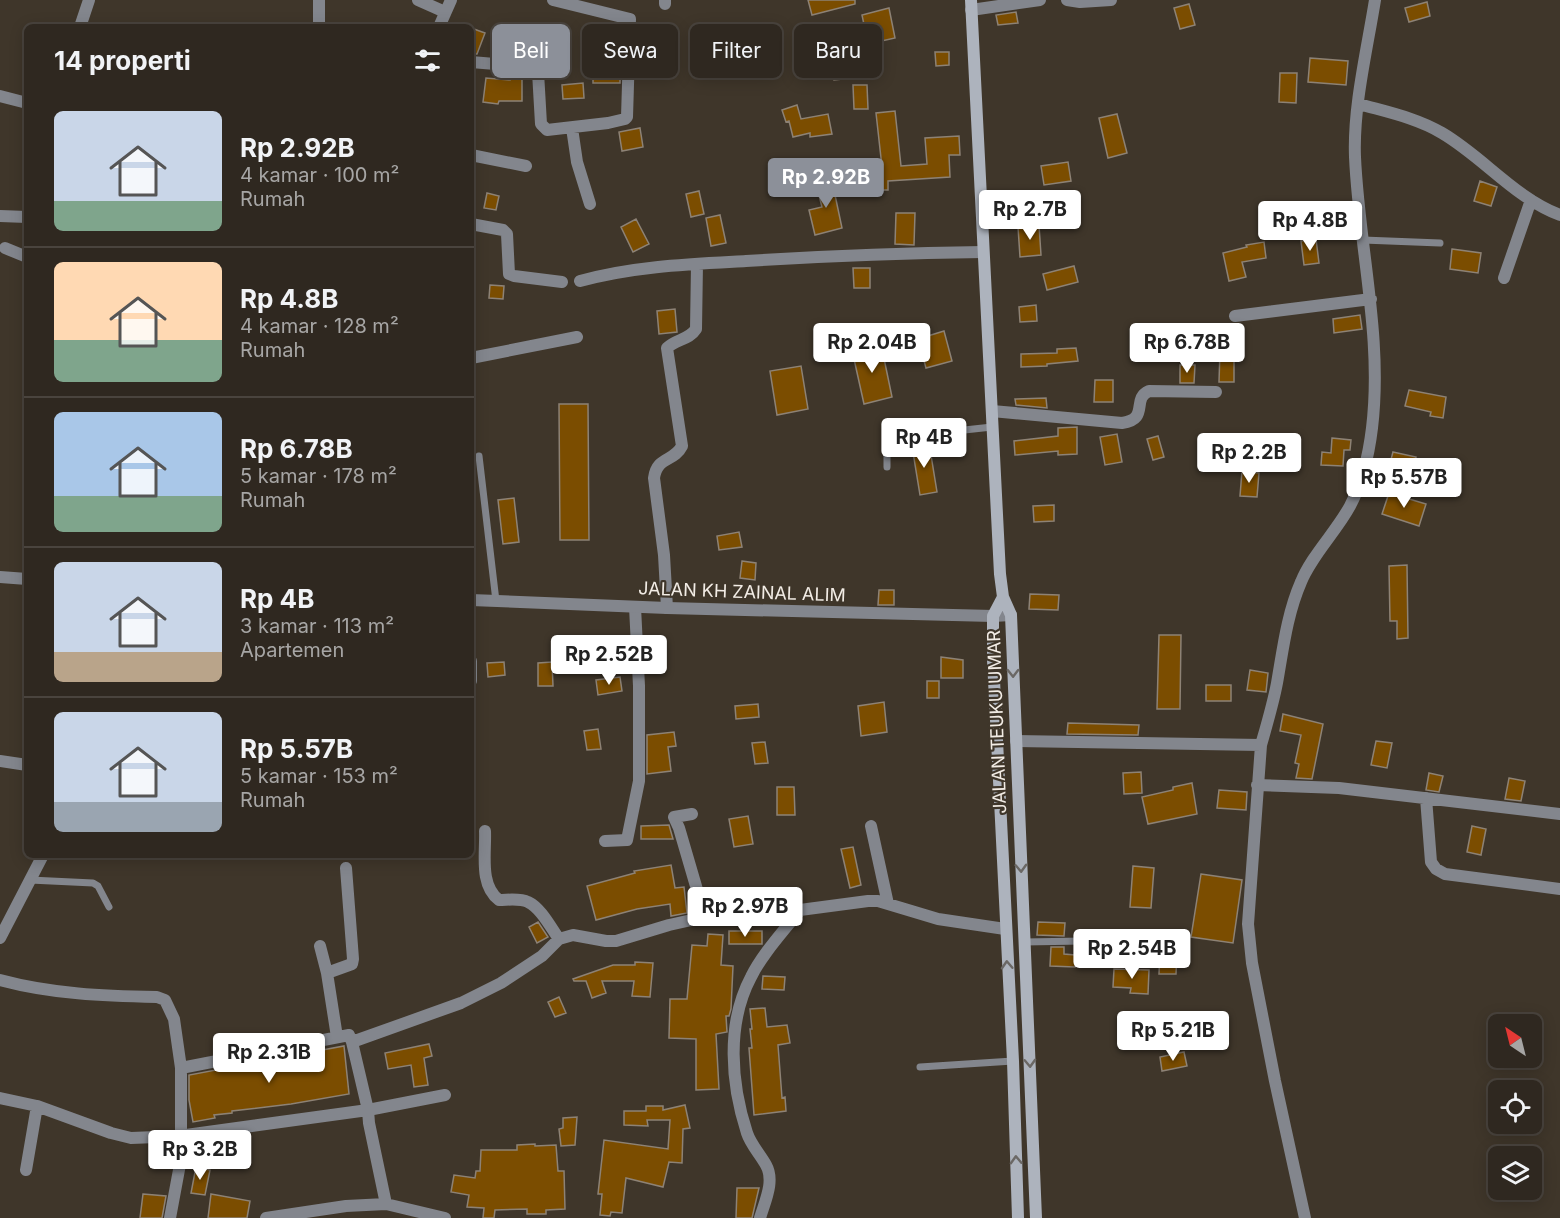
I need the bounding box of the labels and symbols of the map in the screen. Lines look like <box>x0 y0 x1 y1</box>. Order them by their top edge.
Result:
pin: Rp 2.92B <box>764 158 888 209</box>
pin: Rp 2.7B <box>975 190 1085 241</box>
pin: Rp 4.8B <box>1255 201 1365 252</box>
pin: Rp 2.04B <box>810 323 934 374</box>
pin: Rp 6.78B <box>1125 323 1249 374</box>
pin: Rp 4B <box>882 418 966 469</box>
pin: Rp 2.2B <box>1194 433 1304 484</box>
pin: Rp 5.57B <box>1342 458 1466 509</box>
street label: JALAN KH ZAINAL ALIM <box>638 577 846 606</box>
street label: JALAN TEUKU UMAR <box>983 629 1010 814</box>
pin: Rp 2.52B <box>547 635 671 686</box>
one-way arrow <box>1007 669 1020 678</box>
one-way arrow <box>1014 863 1027 872</box>
pin: Rp 2.97B <box>683 887 807 938</box>
pin: Rp 2.54B <box>1070 929 1194 980</box>
one-way arrow <box>1001 960 1014 969</box>
pin: Rp 5.21B <box>1111 1011 1235 1062</box>
north arrow <box>1488 1014 1542 1068</box>
pin: Rp 2.31B <box>207 1033 331 1084</box>
one-way arrow <box>1024 1058 1037 1067</box>
pin: Rp 3.2B <box>145 1130 255 1181</box>
one-way arrow <box>1010 1155 1022 1164</box>

